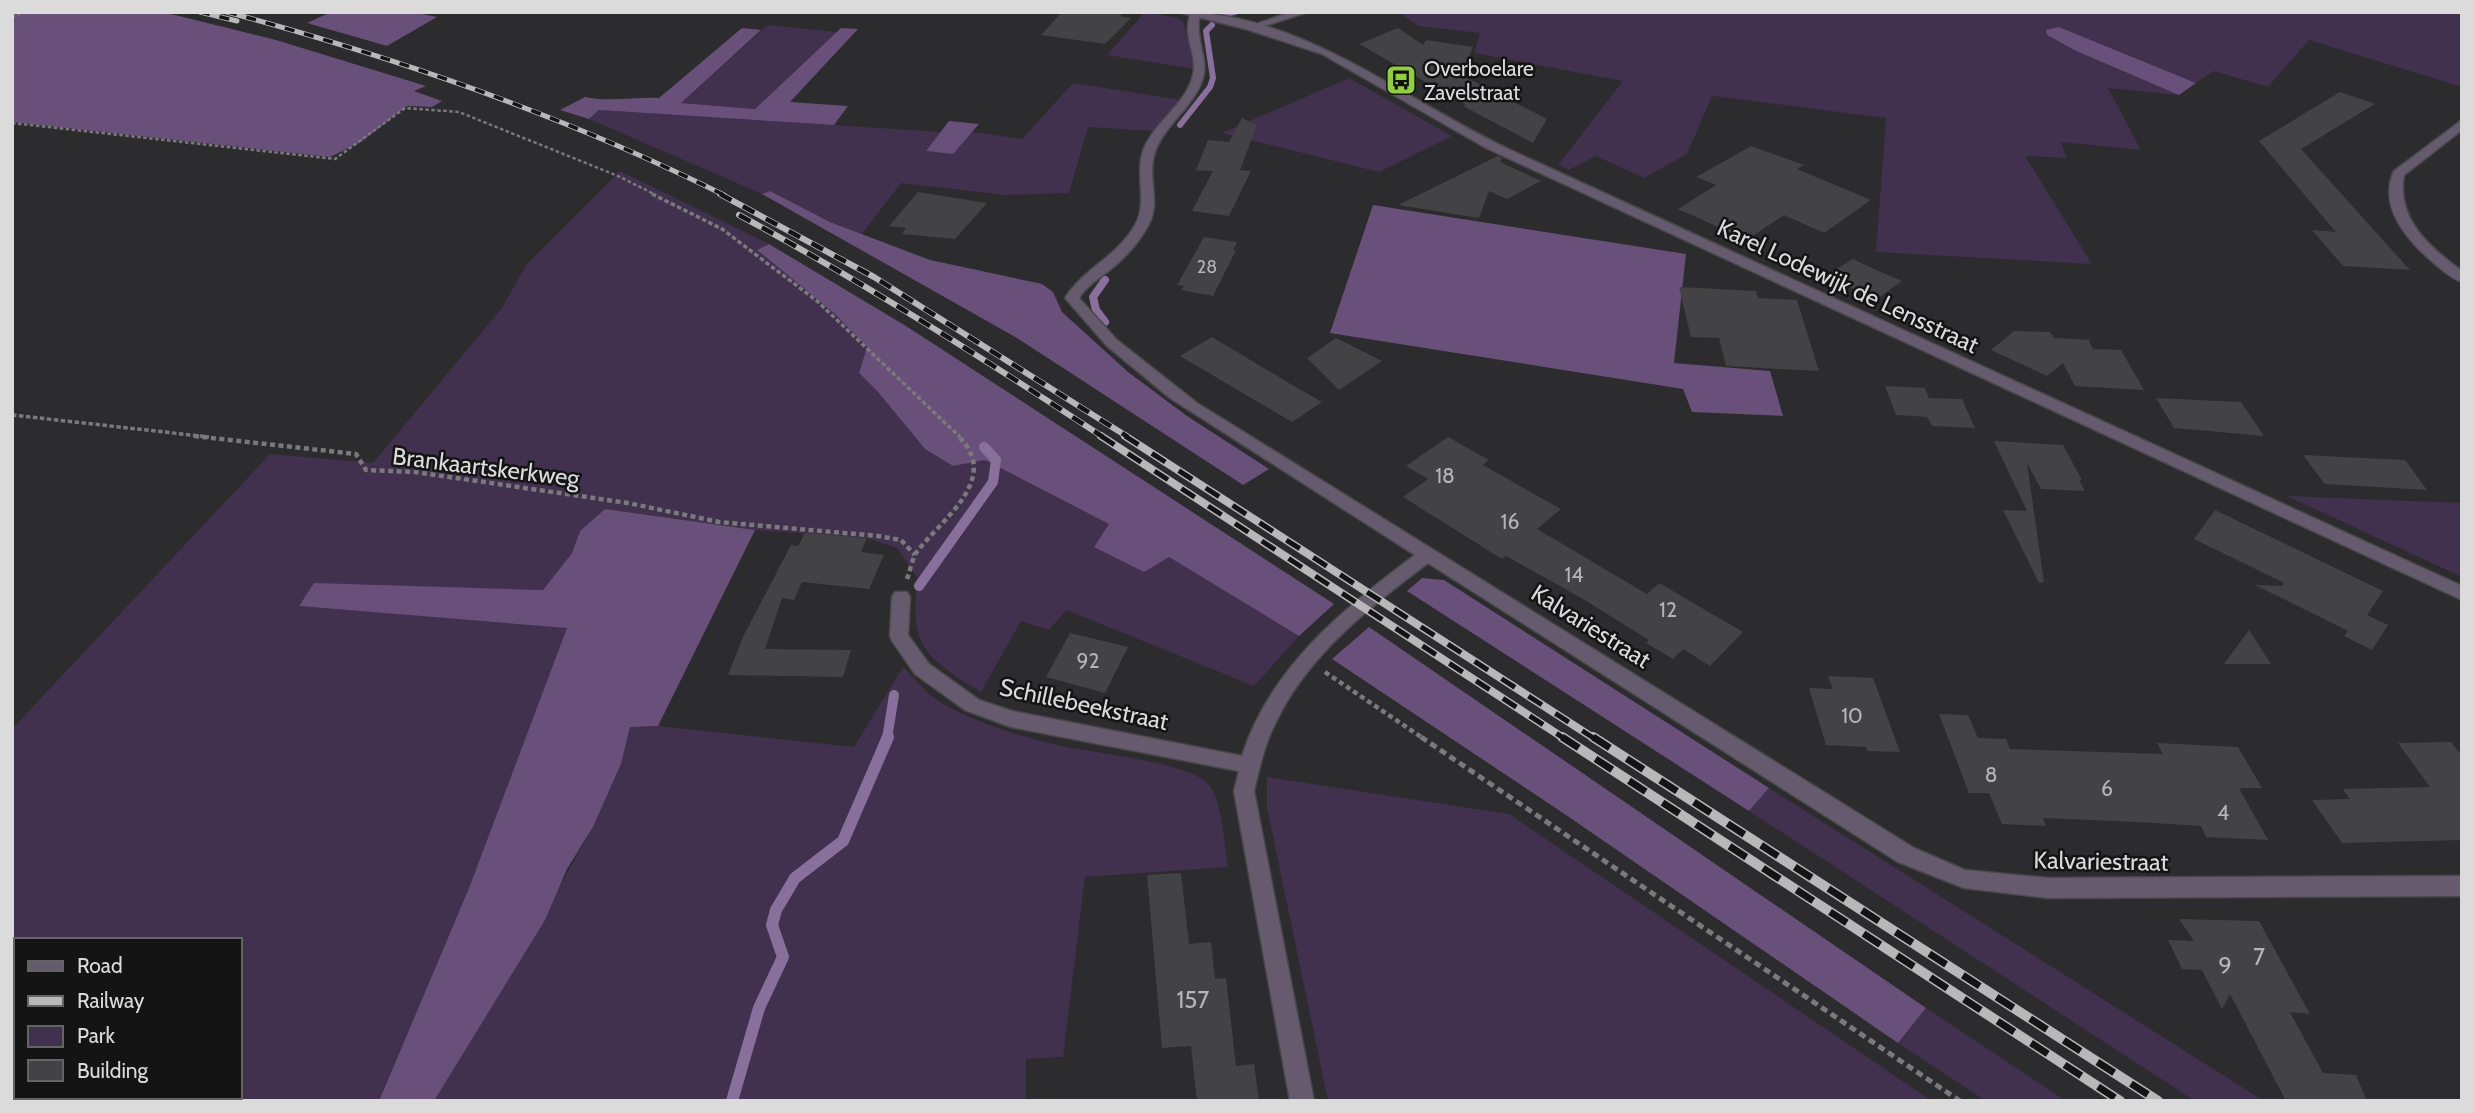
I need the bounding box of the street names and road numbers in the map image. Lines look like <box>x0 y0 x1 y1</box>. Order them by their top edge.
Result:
street label: Karel Lodewijk de Lensstraat <box>1713 213 1983 359</box>
street label: Brankaartskerkweg <box>391 441 582 493</box>
street label: Kalvariestraat <box>1526 578 1656 674</box>
street label: Schillebeekstraat <box>997 672 1171 736</box>
street label: Kalvariestraat <box>2033 845 2169 877</box>

